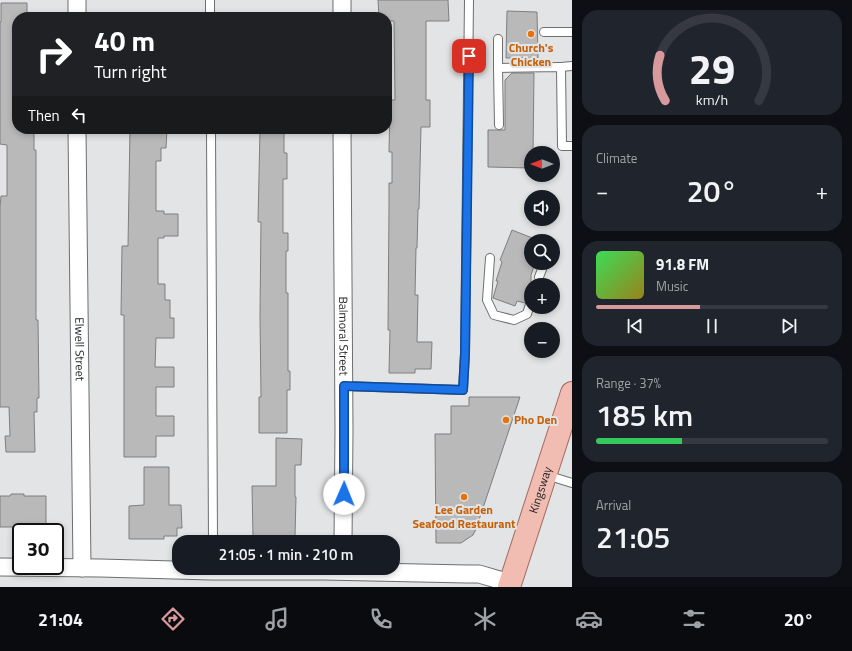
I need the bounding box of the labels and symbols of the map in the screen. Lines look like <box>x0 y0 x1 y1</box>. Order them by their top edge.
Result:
marker: Church's Chicken <box>526 29 536 39</box>
place label: Church's Chicken <box>509 38 554 71</box>
pin <box>452 39 486 73</box>
north arrow <box>524 146 560 182</box>
street label: Balmoral Street <box>334 296 354 376</box>
street label: Elwell Street <box>70 317 90 382</box>
place label: Pho Den <box>514 410 557 429</box>
marker: Pho Den <box>501 415 511 425</box>
street label: Kingsway <box>524 464 557 516</box>
position arrow <box>323 473 365 515</box>
marker: Lee Garden Seafood Restaurant <box>459 492 469 502</box>
place label: Lee Garden Seafood Restaurant <box>413 500 516 533</box>
speed limit sign: 30 <box>12 523 64 575</box>

